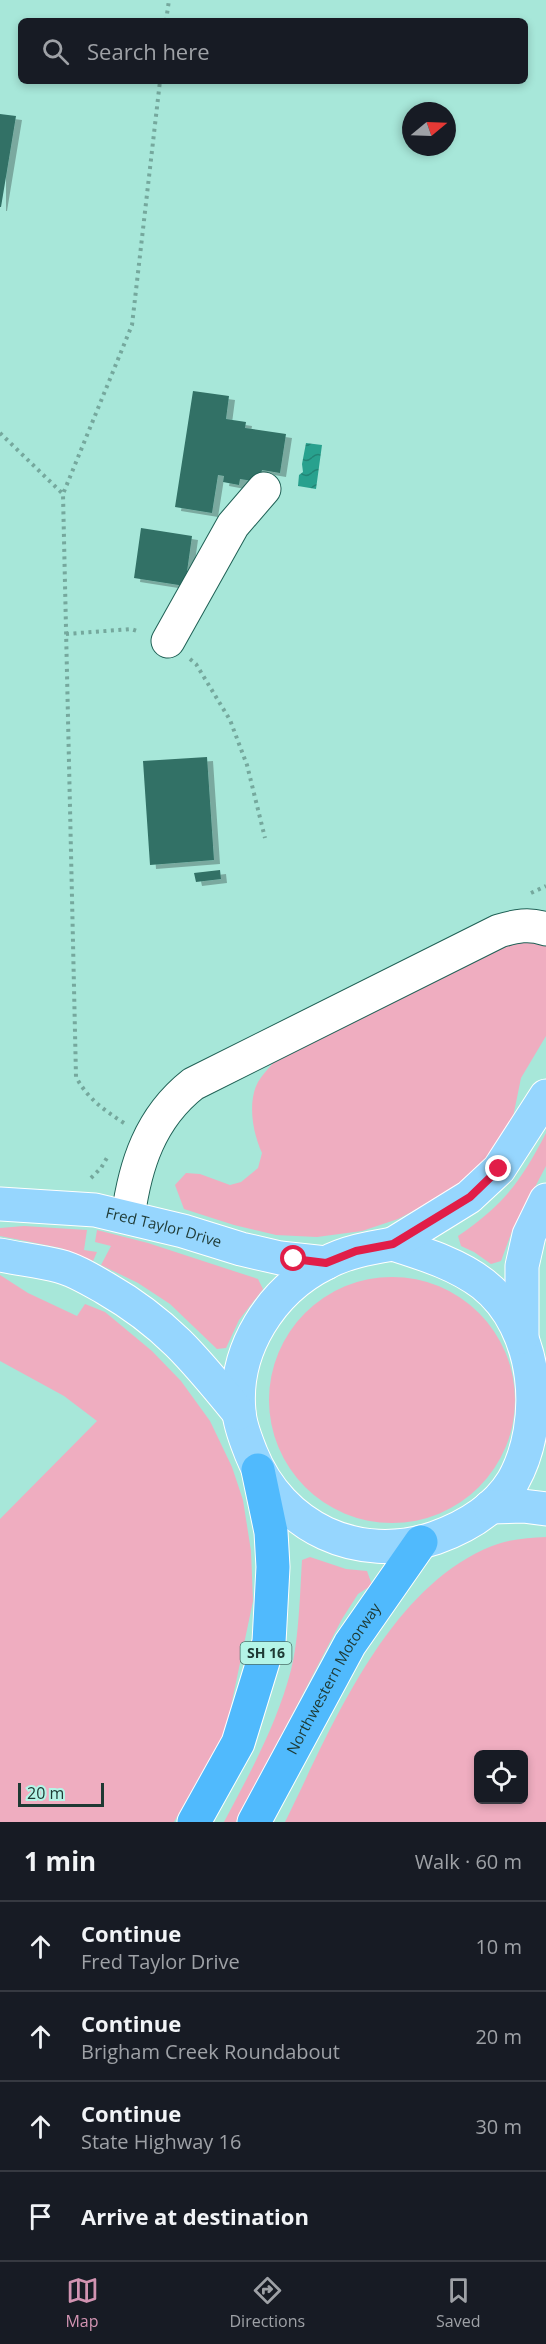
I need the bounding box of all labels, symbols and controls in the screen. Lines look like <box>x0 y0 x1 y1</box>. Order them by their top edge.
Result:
search box <box>18 18 528 84</box>
icon: search <box>39 35 72 68</box>
text: Search here <box>87 36 210 66</box>
north arrow <box>402 102 456 156</box>
route end <box>485 1155 511 1181</box>
street label: Fred Taylor Drive <box>104 1202 224 1251</box>
route start <box>280 1245 306 1271</box>
street label: Northwestern Motorway <box>281 1598 385 1758</box>
road number: SH 16 <box>240 1642 292 1664</box>
map controls <box>474 1750 528 1804</box>
button: locate <box>474 1750 528 1804</box>
scale bar <box>18 1780 104 1808</box>
text: 20 m <box>27 1782 64 1804</box>
text: 1 min <box>24 1843 96 1879</box>
text: Walk · 60 m <box>415 1848 522 1875</box>
text: Continue <box>81 1918 181 1948</box>
icon: ahead <box>24 1930 57 1963</box>
text: 10 m <box>475 1933 522 1960</box>
text: Fred Taylor Drive <box>81 1948 240 1975</box>
text: Continue <box>81 2008 181 2038</box>
icon: ahead <box>24 2020 57 2053</box>
text: 20 m <box>475 2023 522 2050</box>
text: Brigham Creek Roundabout <box>81 2038 340 2065</box>
text: Continue <box>81 2098 181 2128</box>
icon: ahead <box>24 2110 57 2143</box>
text: 30 m <box>475 2113 522 2140</box>
text: State Highway 16 <box>81 2128 241 2155</box>
icon: arrive <box>24 2200 57 2233</box>
text: Arrive at destination <box>81 2201 309 2231</box>
tab: Map <box>65 2274 99 2332</box>
tab: Directions <box>229 2274 305 2332</box>
tab: Saved <box>436 2274 481 2332</box>

